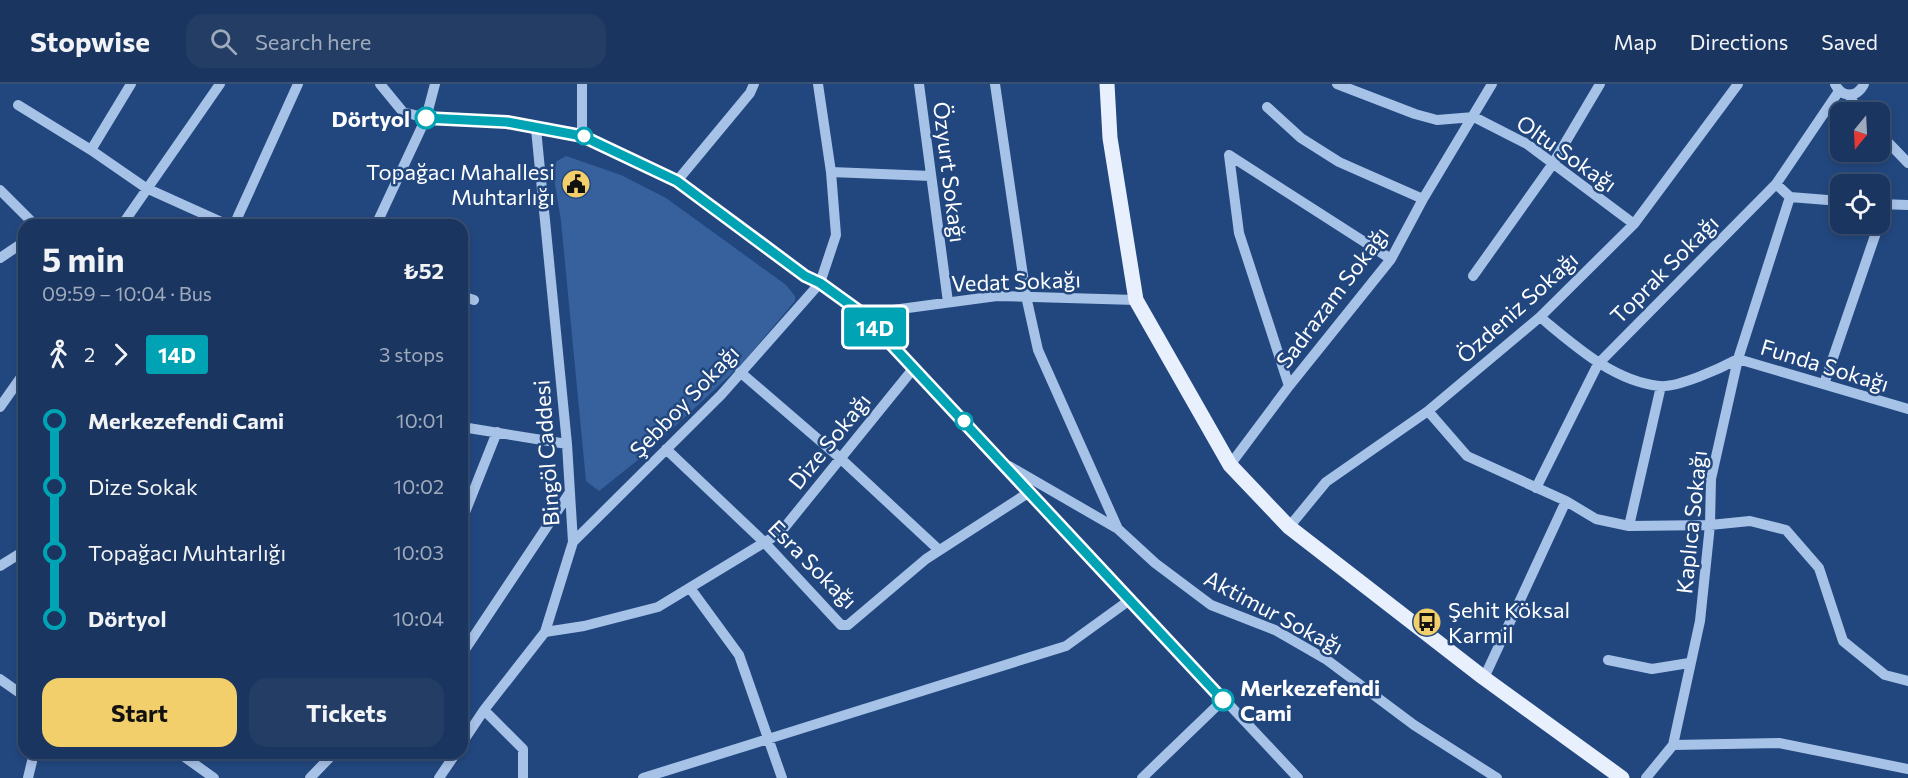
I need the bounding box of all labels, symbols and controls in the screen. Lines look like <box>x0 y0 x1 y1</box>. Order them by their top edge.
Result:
search box <box>186 14 606 68</box>
text: Stopwise <box>30 24 150 58</box>
icon: search <box>207 25 240 58</box>
text: Search here <box>255 28 371 55</box>
text: Map <box>1614 29 1657 54</box>
text: Directions <box>1690 29 1788 54</box>
text: Saved <box>1821 29 1878 54</box>
street label: Özyurt Sokağı <box>928 100 972 244</box>
north arrow <box>1830 102 1890 162</box>
map controls <box>1830 102 1890 234</box>
place label: Dörtyol <box>332 105 410 132</box>
marker: Dörtyol <box>415 107 437 129</box>
street label: Oltu Sokağı <box>1512 109 1622 197</box>
unlabelled marker <box>575 127 593 145</box>
place label: Topağacı Mahallesi Muhtarlığı <box>366 158 555 210</box>
public building icon: Topağacı Mahallesi Muhtarlığı <box>560 168 592 200</box>
button: locate <box>1830 174 1890 234</box>
street label: Toprak Sokağı <box>1604 209 1724 329</box>
street label: Sadrazam Sokağı <box>1270 221 1394 373</box>
text: 5 min <box>42 238 125 279</box>
street label: Özdeniz Sokağı <box>1451 246 1583 368</box>
text: ₺52 <box>403 257 444 284</box>
street label: Vedat Sokağı <box>951 265 1081 297</box>
text: 09:59 – 10:04 · Bus <box>42 281 212 305</box>
line badge: 14D <box>840 308 910 346</box>
text: 14D <box>856 315 894 340</box>
street label: Funda Sokağı <box>1758 333 1892 397</box>
icon: walk <box>42 338 75 371</box>
icon: forward <box>104 338 137 371</box>
street label: Şebboy Sokağı <box>624 339 744 463</box>
text: 2 <box>84 342 95 366</box>
text: 14D <box>158 342 196 367</box>
text: 3 stops <box>379 342 444 366</box>
street label: Bingöl Caddesi <box>527 379 565 527</box>
street label: Dize Sokağı <box>782 388 876 494</box>
text: Merkezefendi Cami <box>88 407 284 434</box>
text: 10:01 <box>396 408 444 432</box>
unlabelled marker <box>955 412 973 430</box>
street label: Kaplıca Sokağı <box>1670 449 1712 595</box>
text: Dize Sokak <box>88 473 198 500</box>
text: 10:02 <box>394 474 444 498</box>
street label: Esra Sokağı <box>763 514 863 614</box>
text: Topağacı Muhtarlığı <box>88 539 286 566</box>
text: 10:03 <box>393 540 444 564</box>
street label: Aktimur Sokağı <box>1200 564 1348 660</box>
place label: Şehit Köksal Karmil <box>1448 596 1570 648</box>
text: Dörtyol <box>88 605 166 632</box>
text: 10:04 <box>393 606 444 630</box>
bus stop icon: Şehit Köksal Karmil <box>1411 606 1443 638</box>
place label: Merkezefendi Cami <box>1240 674 1380 726</box>
button: Start <box>42 678 237 747</box>
button: Tickets <box>249 678 444 747</box>
marker: Merkezefendi Cami <box>1212 689 1234 711</box>

